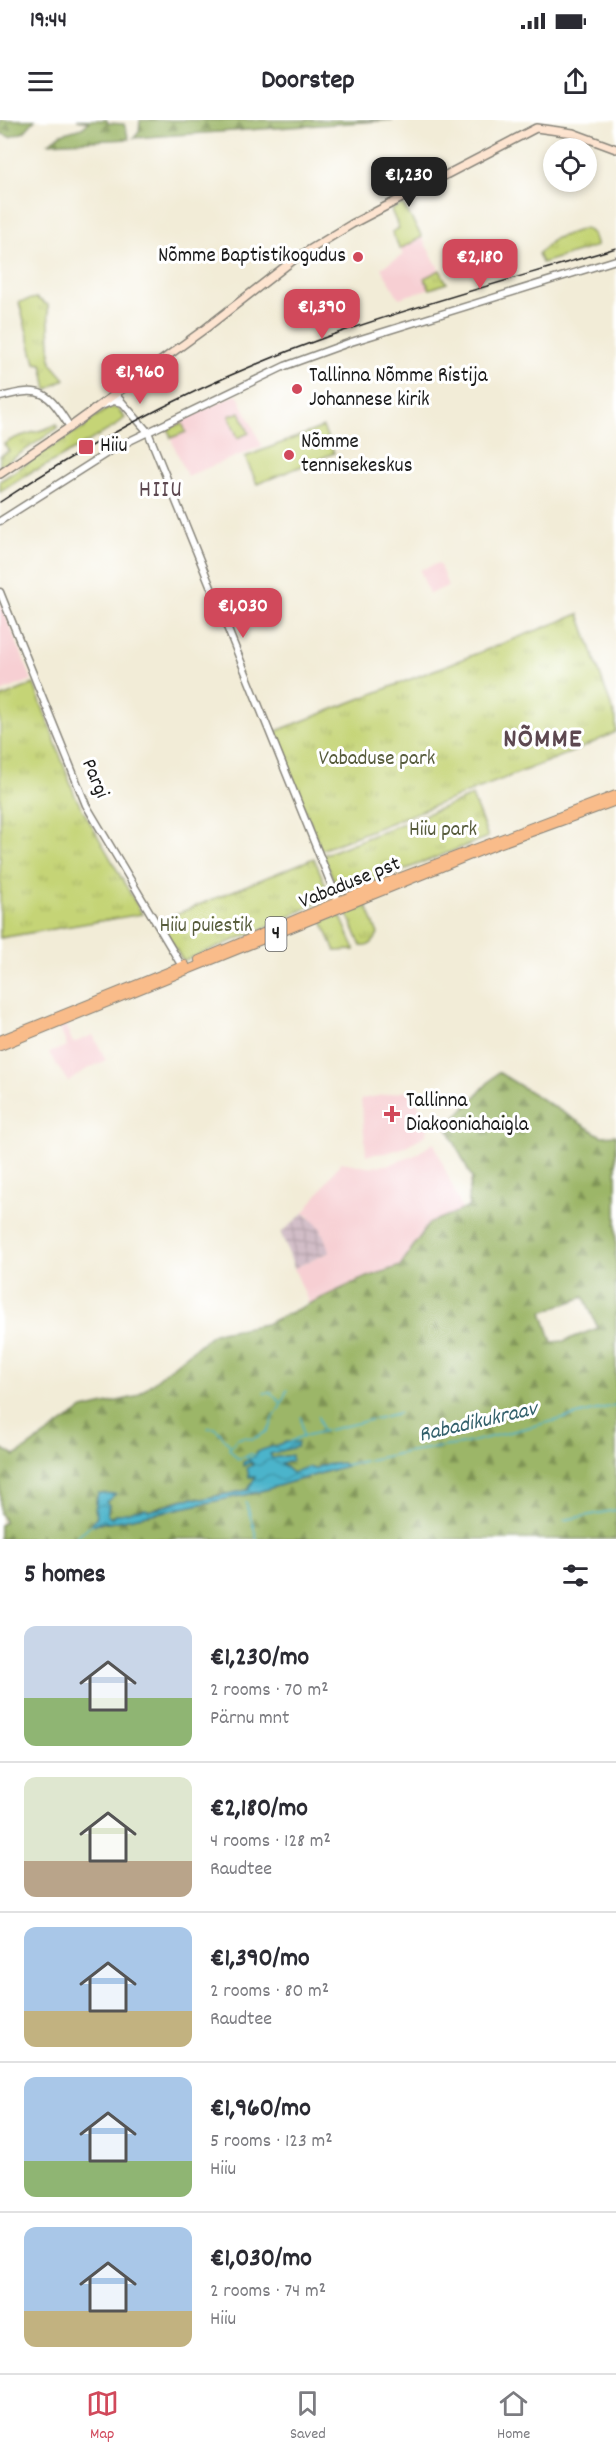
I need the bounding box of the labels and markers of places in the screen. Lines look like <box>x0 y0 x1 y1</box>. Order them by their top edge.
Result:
pin: €1,230 <box>360 157 458 208</box>
pin: €2,180 <box>431 239 529 290</box>
place label: Nõmme Baptistikogudus <box>158 242 346 272</box>
marker: Nõmme Baptistikogudus <box>351 250 365 264</box>
pin: €1,390 <box>273 289 371 340</box>
pin: €1,960 <box>91 354 189 405</box>
place label: Tallinna Nõmme Ristija Johannese kirik <box>309 362 489 416</box>
marker: Tallinna Nõmme Ristija Johannese kirik <box>290 382 304 396</box>
place label: Nõmme tennisekeskus <box>301 428 413 482</box>
place label: Hiiu <box>100 432 128 462</box>
marker: Hiiu <box>77 438 95 456</box>
marker: Nõmme tennisekeskus <box>282 448 296 462</box>
pin: €1,030 <box>194 588 292 639</box>
place label: Tallinna Diakooniahaigla <box>406 1087 530 1141</box>
marker: Tallinna Diakooniahaigla <box>383 1105 401 1123</box>

